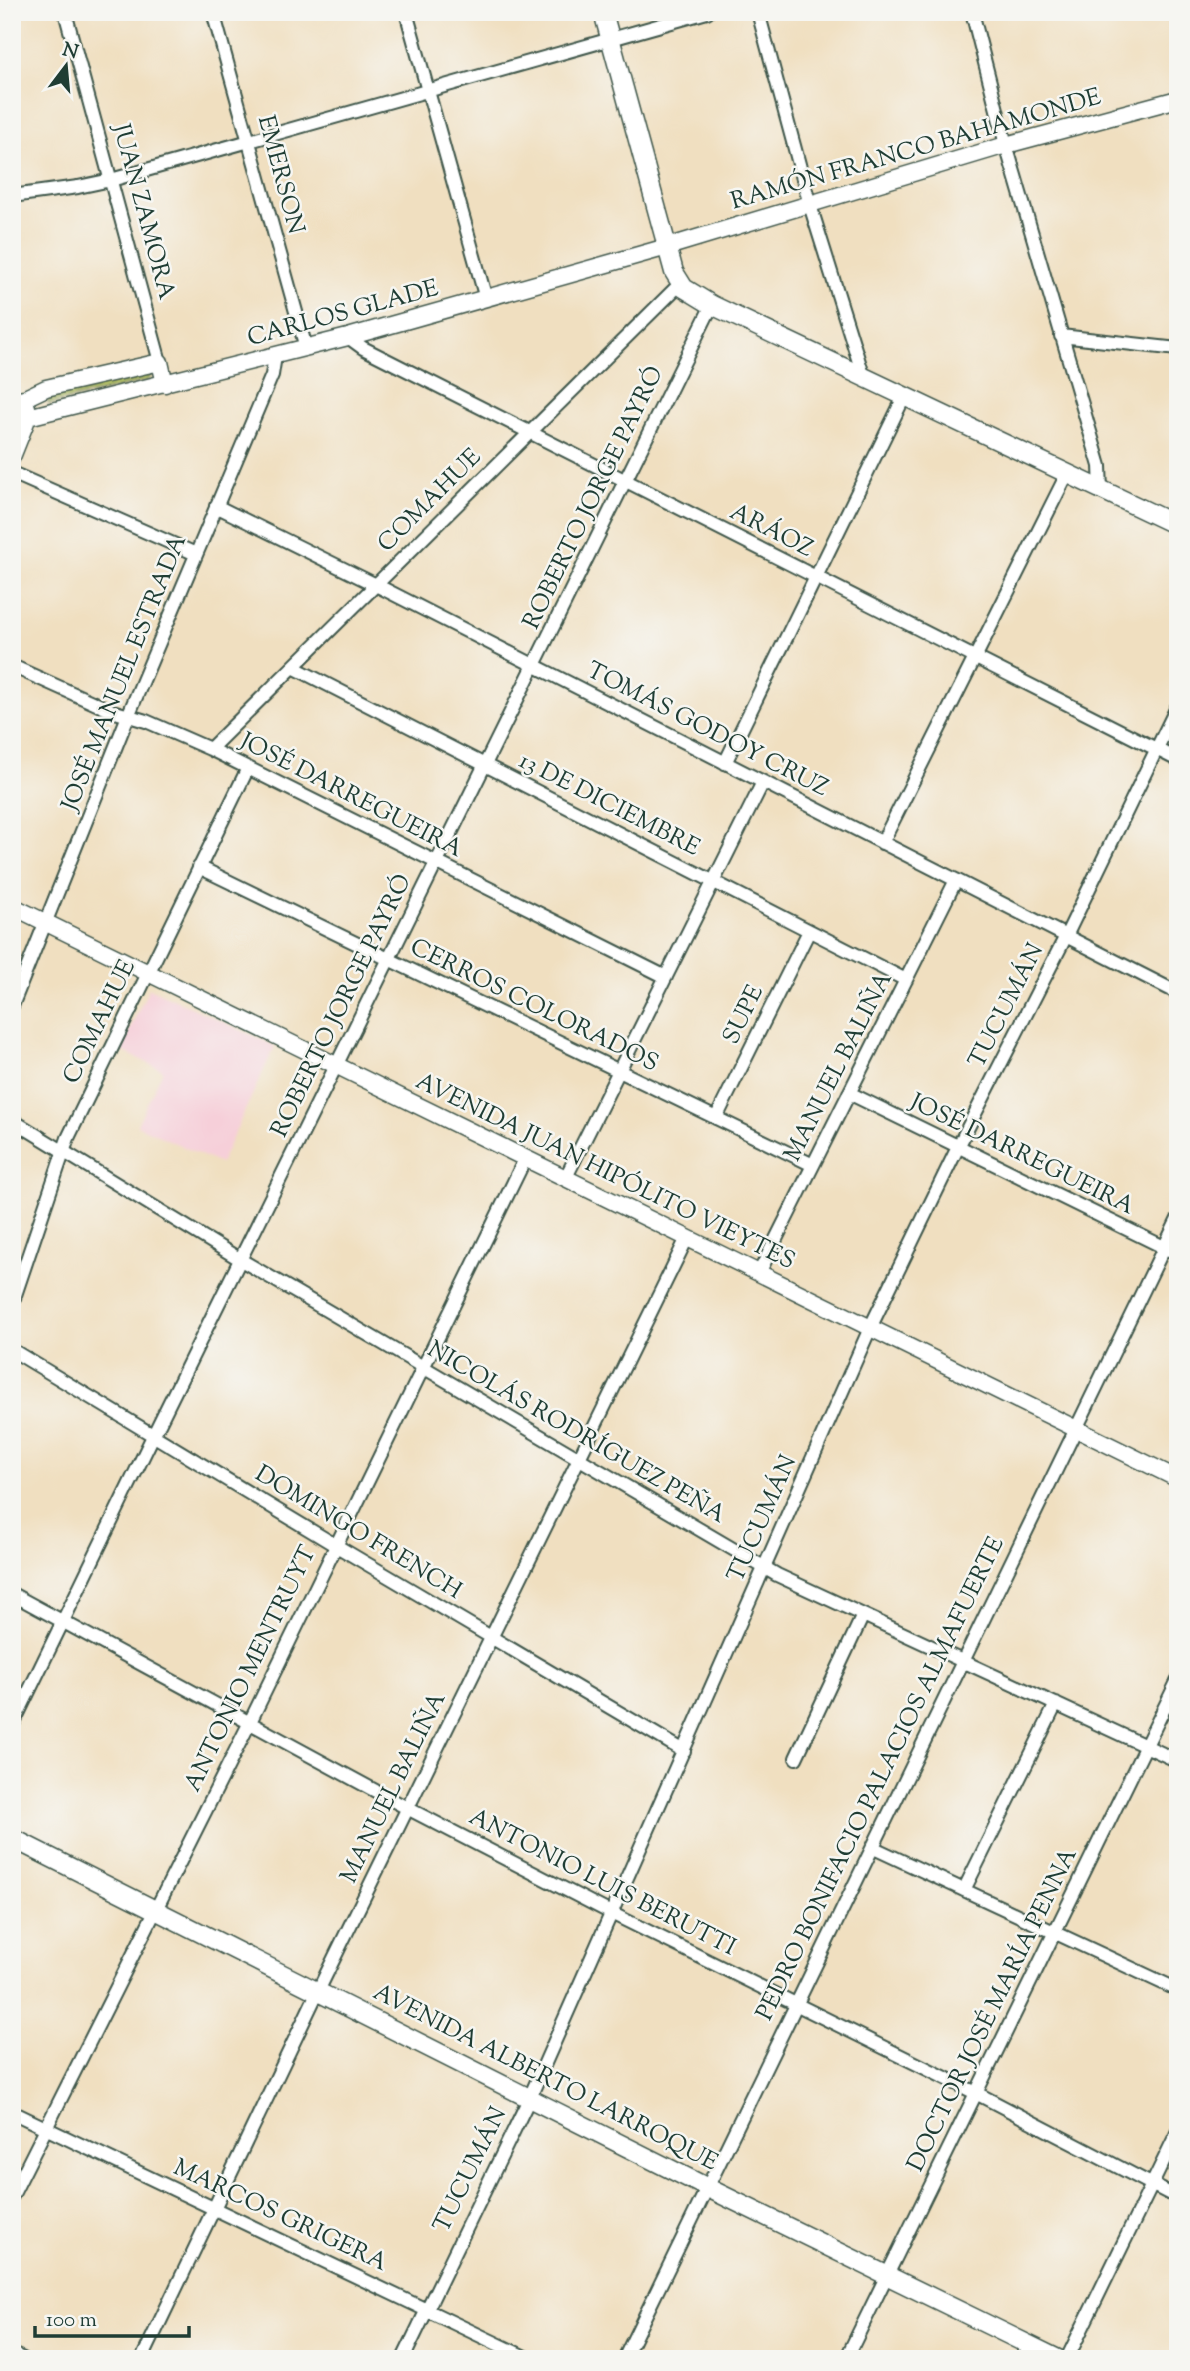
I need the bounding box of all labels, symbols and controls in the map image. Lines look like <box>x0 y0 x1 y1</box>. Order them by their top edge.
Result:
north arrow <box>32 32 102 102</box>
text: N <box>59 37 81 67</box>
street label: RAMÓN FRANCO BAHAMONDE <box>727 81 1106 219</box>
street label: EMERSON <box>248 112 312 238</box>
street label: JUAN ZAMORA <box>103 118 183 304</box>
street label: CARLOS GLADE <box>244 272 443 356</box>
street label: ROBERTO JORGE PAYRÓ <box>515 361 673 635</box>
street label: COMAHUE <box>371 441 490 560</box>
street label: ARÁOZ <box>724 496 819 567</box>
street label: JOSÉ MANUEL ESTRADA <box>53 529 196 818</box>
street label: TOMÁS GODOY CRUZ <box>580 654 834 806</box>
street label: JOSÉ DARREGUEIRA <box>232 724 469 867</box>
street label: 13 DE DICIEMBRE <box>513 745 706 866</box>
street label: ROBERTO JORGE PAYRÓ <box>263 869 421 1143</box>
street label: CERROS COLORADOS <box>404 931 664 1081</box>
street label: TUCUMÁN <box>961 938 1053 1074</box>
street label: COMAHUE <box>55 954 145 1090</box>
street label: MANUEL BALIÑA <box>776 966 902 1168</box>
street label: SUPE <box>715 979 773 1050</box>
street label: AVENIDA JUAN HIPÓLITO VIEYTES <box>409 1065 801 1279</box>
street label: JOSÉ DARREGUEIRA <box>902 1085 1140 1224</box>
street label: NICOLÁS RODRÍGUEZ PEÑA <box>420 1333 732 1533</box>
street label: TUCUMÁN <box>720 1450 806 1588</box>
street label: DOMINGO FRENCH <box>248 1458 468 1608</box>
street label: PEDRO BONIFACIO PALACIOS ALMAFUERTE <box>749 1531 1014 2027</box>
street label: ANTONIO MENTRUYT <box>177 1540 326 1798</box>
street label: MANUEL BALIÑA <box>333 1686 455 1889</box>
street label: ANTONIO LUIS BERUTTI <box>463 1801 741 1965</box>
street label: DOCTOR JOSÉ MARÍA PENNA <box>900 1842 1087 2178</box>
street label: AVENIDA ALBERTO LARROQUE <box>367 1976 724 2180</box>
street label: TUCUMÁN <box>426 2101 516 2239</box>
street label: MARCOS GRIGERA <box>167 2151 393 2281</box>
scale bar <box>35 2294 189 2338</box>
text: 100 m <box>46 2306 97 2336</box>

